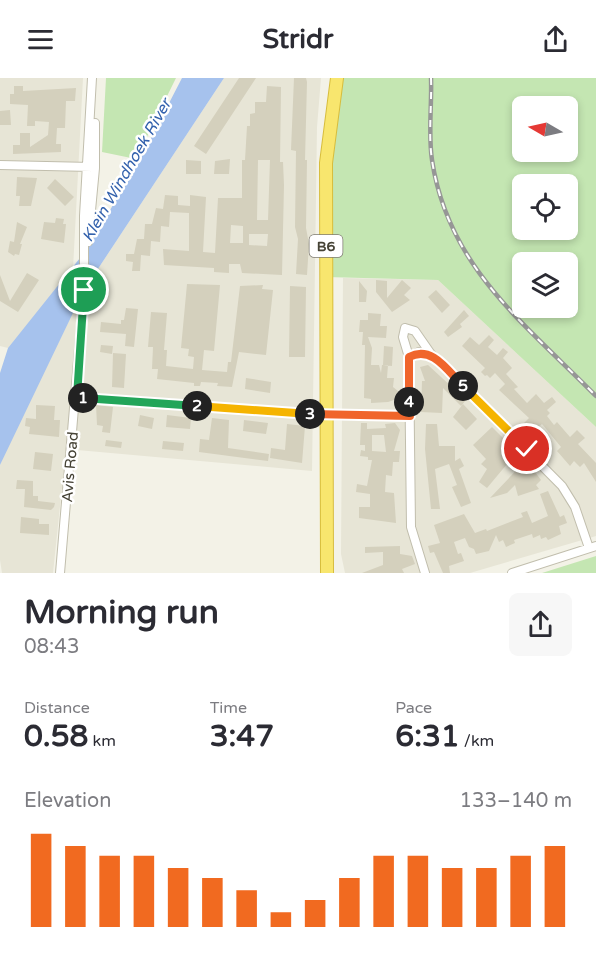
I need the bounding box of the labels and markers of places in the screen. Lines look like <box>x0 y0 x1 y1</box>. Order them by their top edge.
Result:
pin <box>58 264 109 315</box>
pin: 5 <box>448 371 478 401</box>
pin: 1 <box>68 383 98 413</box>
pin: 4 <box>394 387 424 417</box>
pin: 2 <box>182 391 212 421</box>
pin: 3 <box>295 399 325 429</box>
pin <box>501 423 552 474</box>

